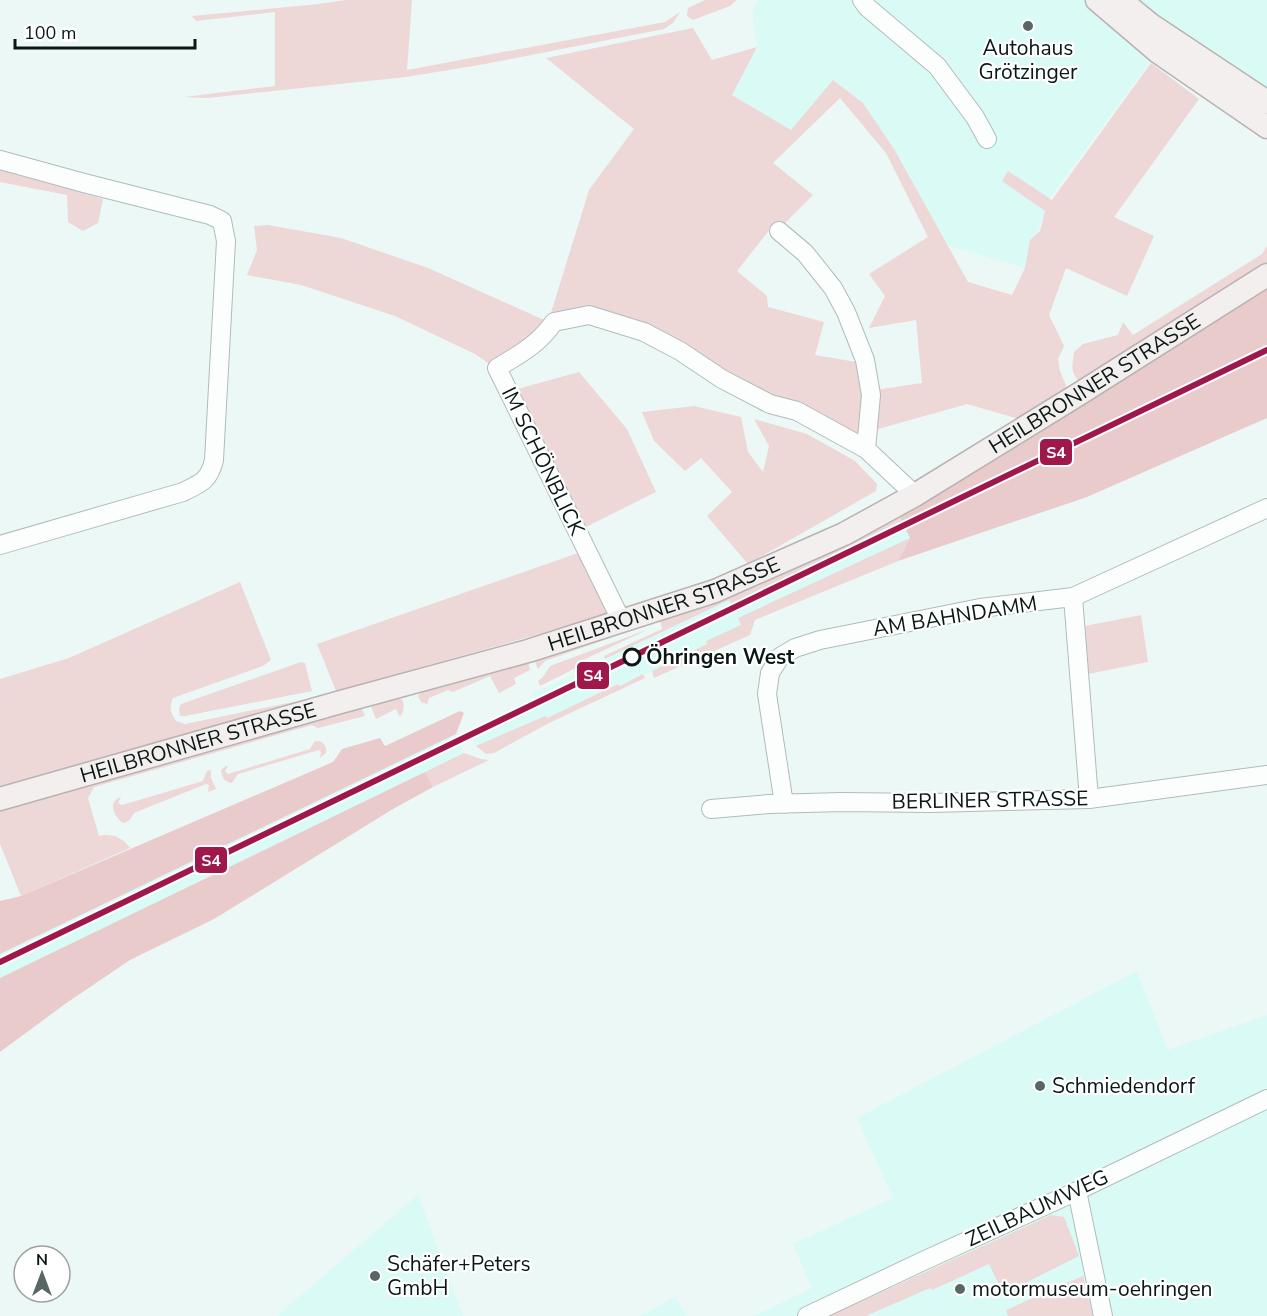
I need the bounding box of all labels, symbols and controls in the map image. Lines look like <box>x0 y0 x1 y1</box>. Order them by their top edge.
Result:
scale bar <box>15 12 195 50</box>
marker: Autohaus Grötzinger <box>1021 19 1035 33</box>
text: 100 m <box>24 21 76 45</box>
place label: Autohaus Grötzinger <box>978 34 1078 86</box>
street label: HEILBRONNER STRASSE <box>983 307 1205 460</box>
street label: IM SCHÖNBLICK <box>495 382 591 541</box>
line badge: S4 <box>1039 438 1073 466</box>
text: S4 <box>1046 442 1066 464</box>
street label: HEILBRONNER STRASSE <box>544 550 784 658</box>
street label: AM BAHNDAMM <box>871 589 1039 643</box>
place label: Öhringen West <box>646 643 795 671</box>
marker: Öhringen West <box>623 648 641 666</box>
line badge: S4 <box>576 661 610 690</box>
text: S4 <box>583 665 603 687</box>
street label: HEILBRONNER STRASSE <box>77 696 320 790</box>
street label: BERLINER STRASSE <box>891 784 1089 816</box>
line badge: S4 <box>194 846 228 874</box>
text: S4 <box>201 850 221 872</box>
place label: Schmiedendorf <box>1052 1072 1196 1100</box>
marker: Schmiedendorf <box>1033 1079 1047 1093</box>
street label: ZEILBAUMWEG <box>961 1163 1113 1253</box>
north arrow <box>12 1244 72 1304</box>
text: N <box>36 1249 48 1271</box>
place label: Schäfer+Peters GmbH <box>387 1250 531 1302</box>
marker: Schäfer+Peters GmbH <box>368 1269 382 1283</box>
place label: motormuseum-oehringen <box>972 1275 1213 1303</box>
marker: motormuseum-oehringen <box>953 1282 967 1296</box>

